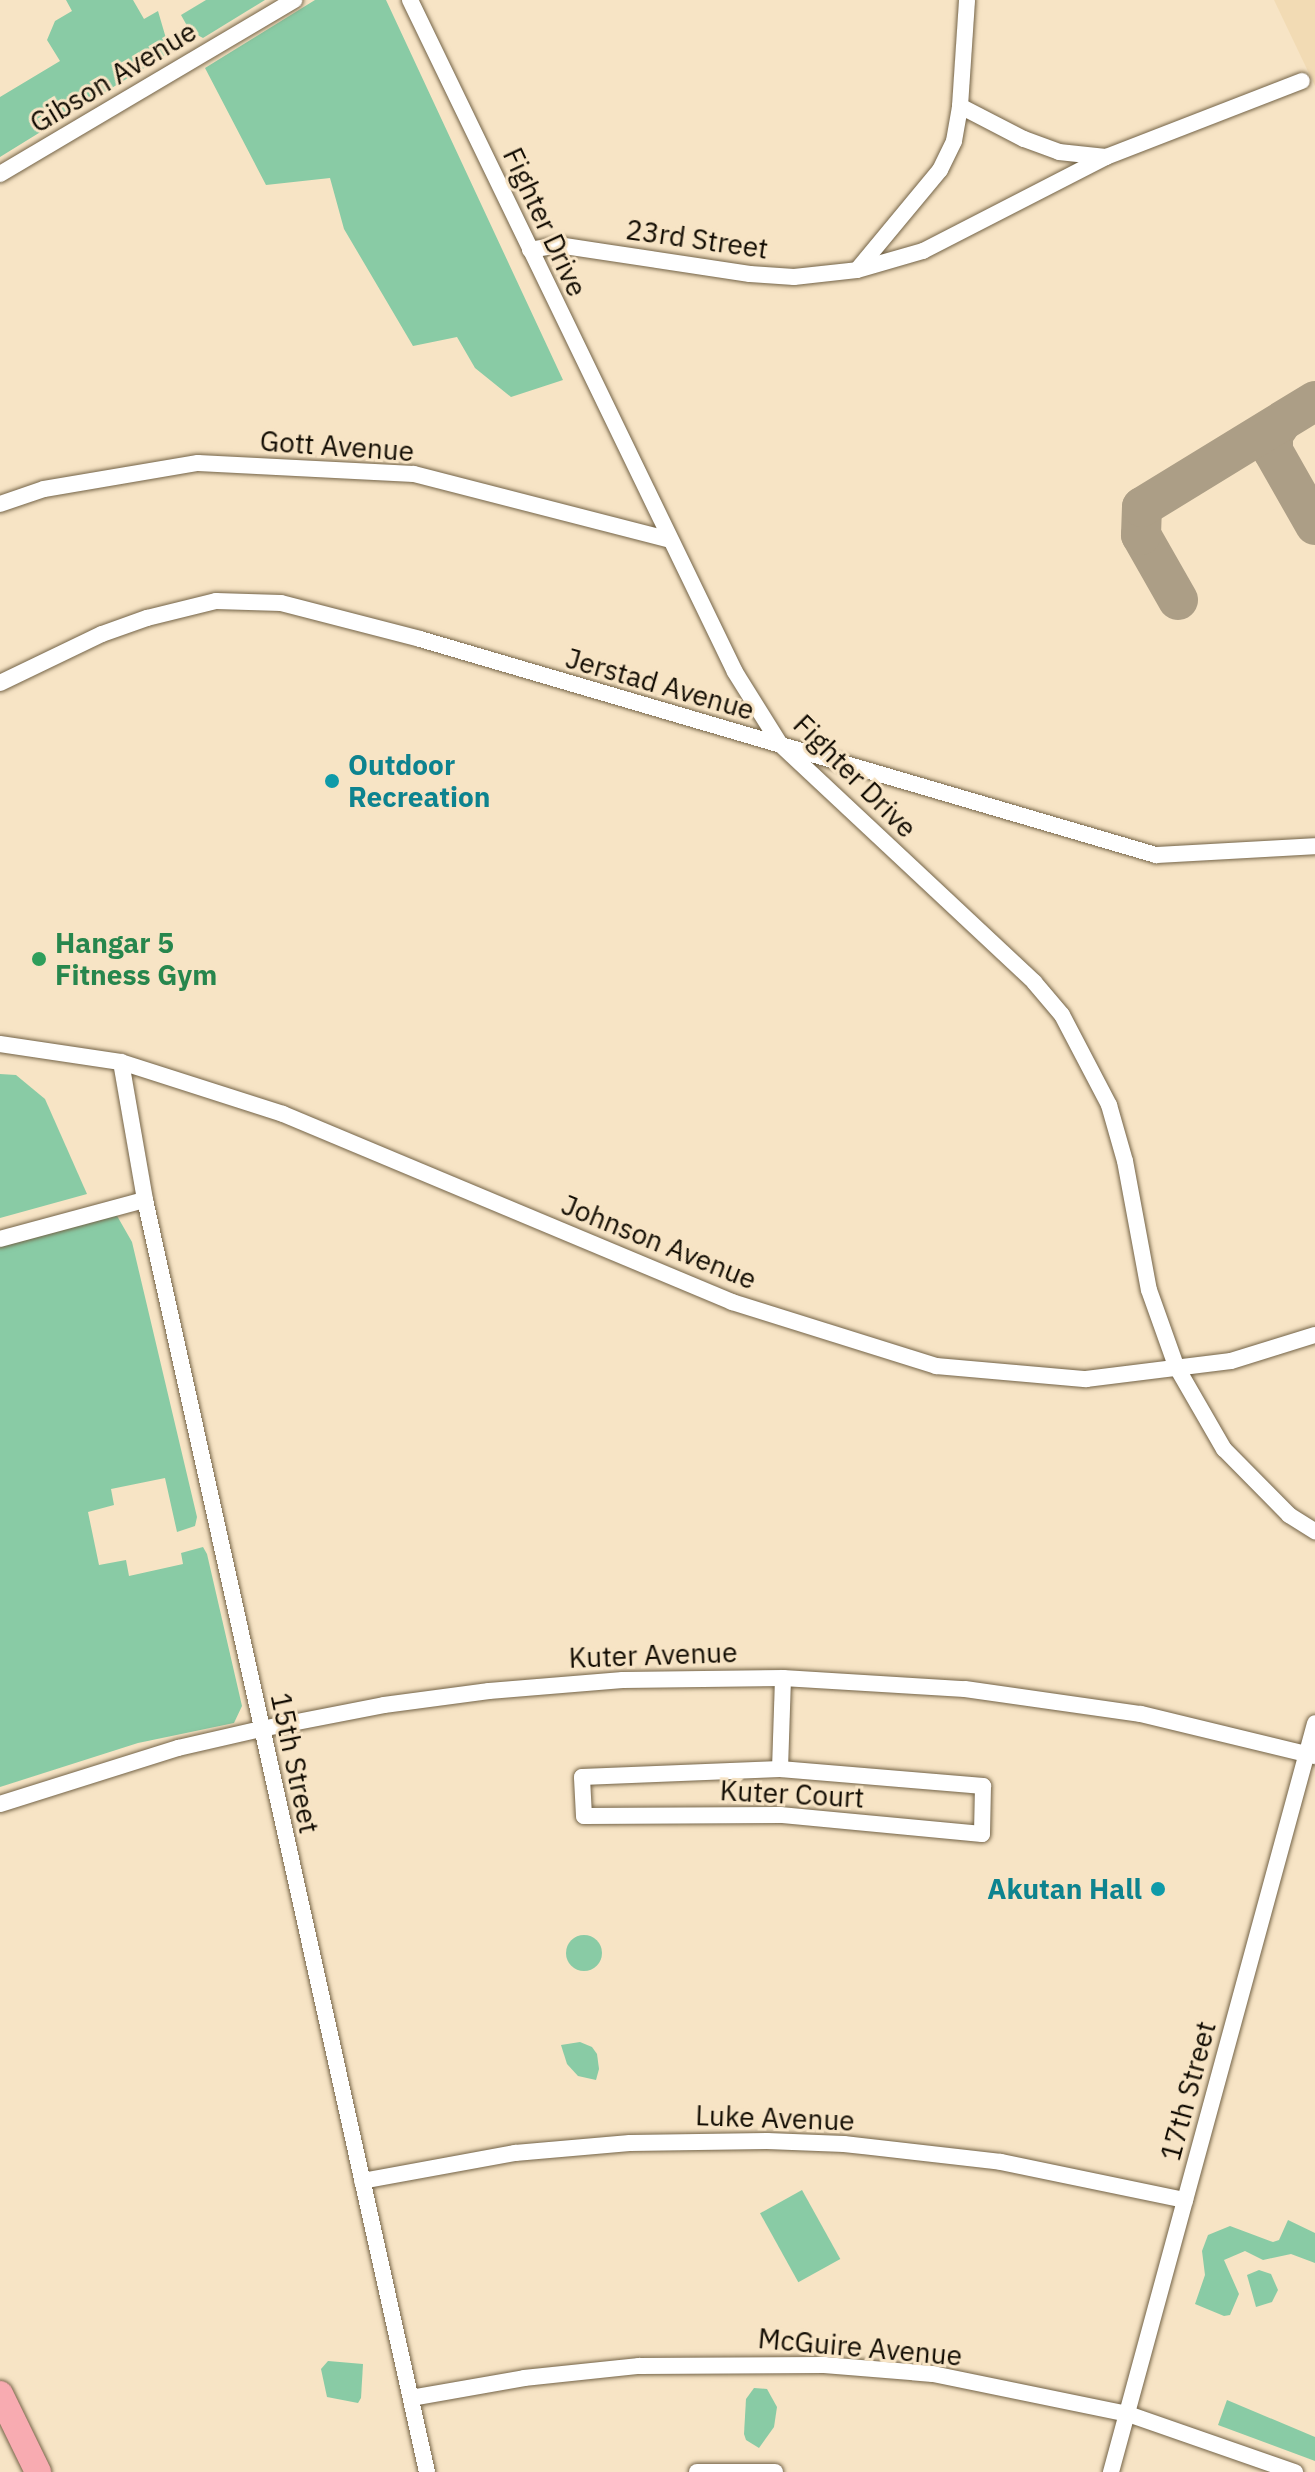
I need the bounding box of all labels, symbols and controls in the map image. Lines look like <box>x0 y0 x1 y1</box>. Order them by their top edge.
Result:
street label: Gibson Avenue <box>24 14 202 140</box>
street label: Fighter Drive <box>496 142 594 302</box>
street label: 23rd Street <box>624 212 770 266</box>
street label: Gott Avenue <box>259 424 415 468</box>
street label: Jerstad Avenue <box>562 641 758 727</box>
street label: Fighter Drive <box>786 707 924 845</box>
place label: Outdoor Recreation <box>348 748 491 814</box>
marker: Outdoor Recreation <box>323 772 341 790</box>
place label: Hangar 5 Fitness Gym <box>55 926 217 992</box>
marker: Hangar 5 Fitness Gym <box>30 950 48 968</box>
street label: Johnson Avenue <box>557 1188 761 1296</box>
street label: Kuter Avenue <box>568 1635 738 1675</box>
street label: 15th Street <box>264 1690 326 1836</box>
street label: Kuter Court <box>719 1773 865 1815</box>
place label: Akutan Hall <box>987 1872 1142 1906</box>
marker: Akutan Hall <box>1149 1880 1167 1898</box>
street label: 17th Street <box>1153 2018 1223 2164</box>
street label: Luke Avenue <box>695 2098 855 2138</box>
street label: McGuire Avenue <box>757 2321 963 2373</box>

